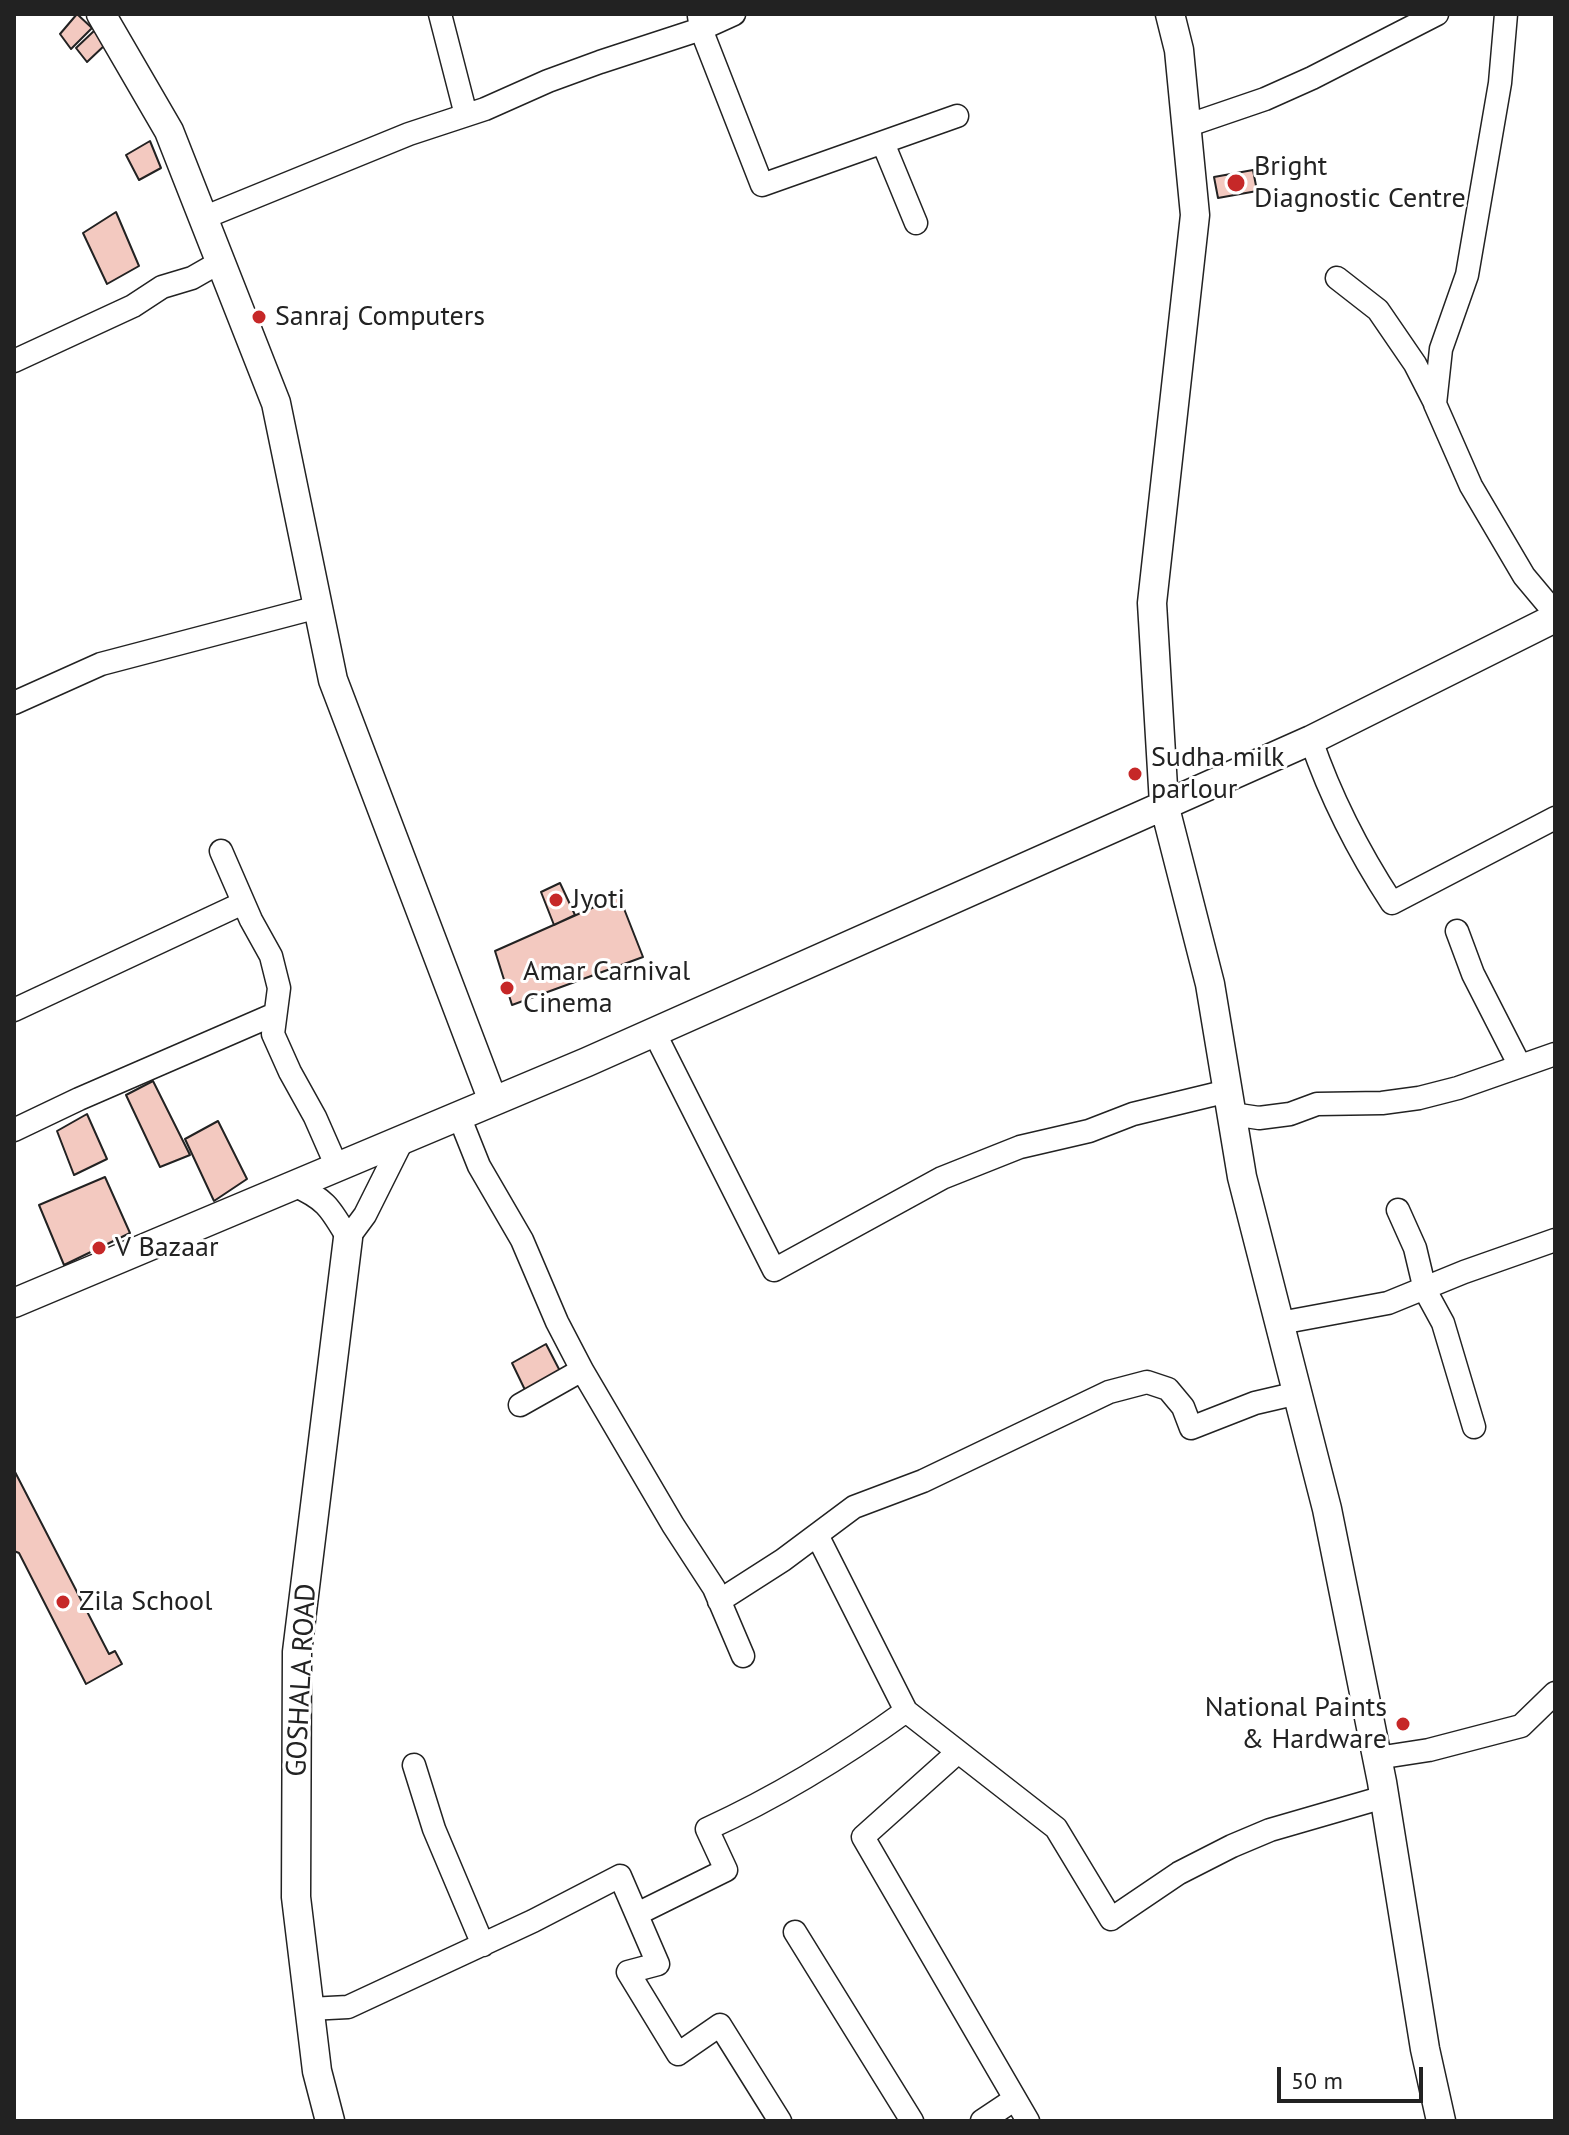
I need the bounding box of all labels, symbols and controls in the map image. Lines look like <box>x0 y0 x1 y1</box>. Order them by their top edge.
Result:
place label: Bright Diagnostic Centre <box>1254 150 1466 216</box>
marker: Bright Diagnostic Centre <box>1225 172 1247 194</box>
place label: Sanraj Computers <box>275 300 485 334</box>
marker: Sanraj Computers <box>250 308 268 326</box>
place label: Sudha milk parlour <box>1151 741 1285 807</box>
marker: Sudha milk parlour <box>1126 765 1144 783</box>
place label: Jyoti <box>572 883 625 917</box>
marker: Jyoti <box>547 891 565 909</box>
place label: Amar Carnival Cinema <box>523 955 690 1021</box>
marker: Amar Carnival Cinema <box>498 979 516 997</box>
place label: V Bazaar <box>115 1231 218 1265</box>
marker: V Bazaar <box>90 1239 108 1257</box>
street label: GOSHALA ROAD <box>280 1583 324 1777</box>
place label: Zila School <box>79 1585 212 1619</box>
marker: Zila School <box>54 1593 72 1611</box>
place label: National Paints & Hardware <box>1205 1691 1387 1757</box>
marker: National Paints & Hardware <box>1394 1715 1412 1733</box>
scale bar <box>1281 2051 1427 2101</box>
text: 50 m <box>1291 2065 1343 2096</box>

